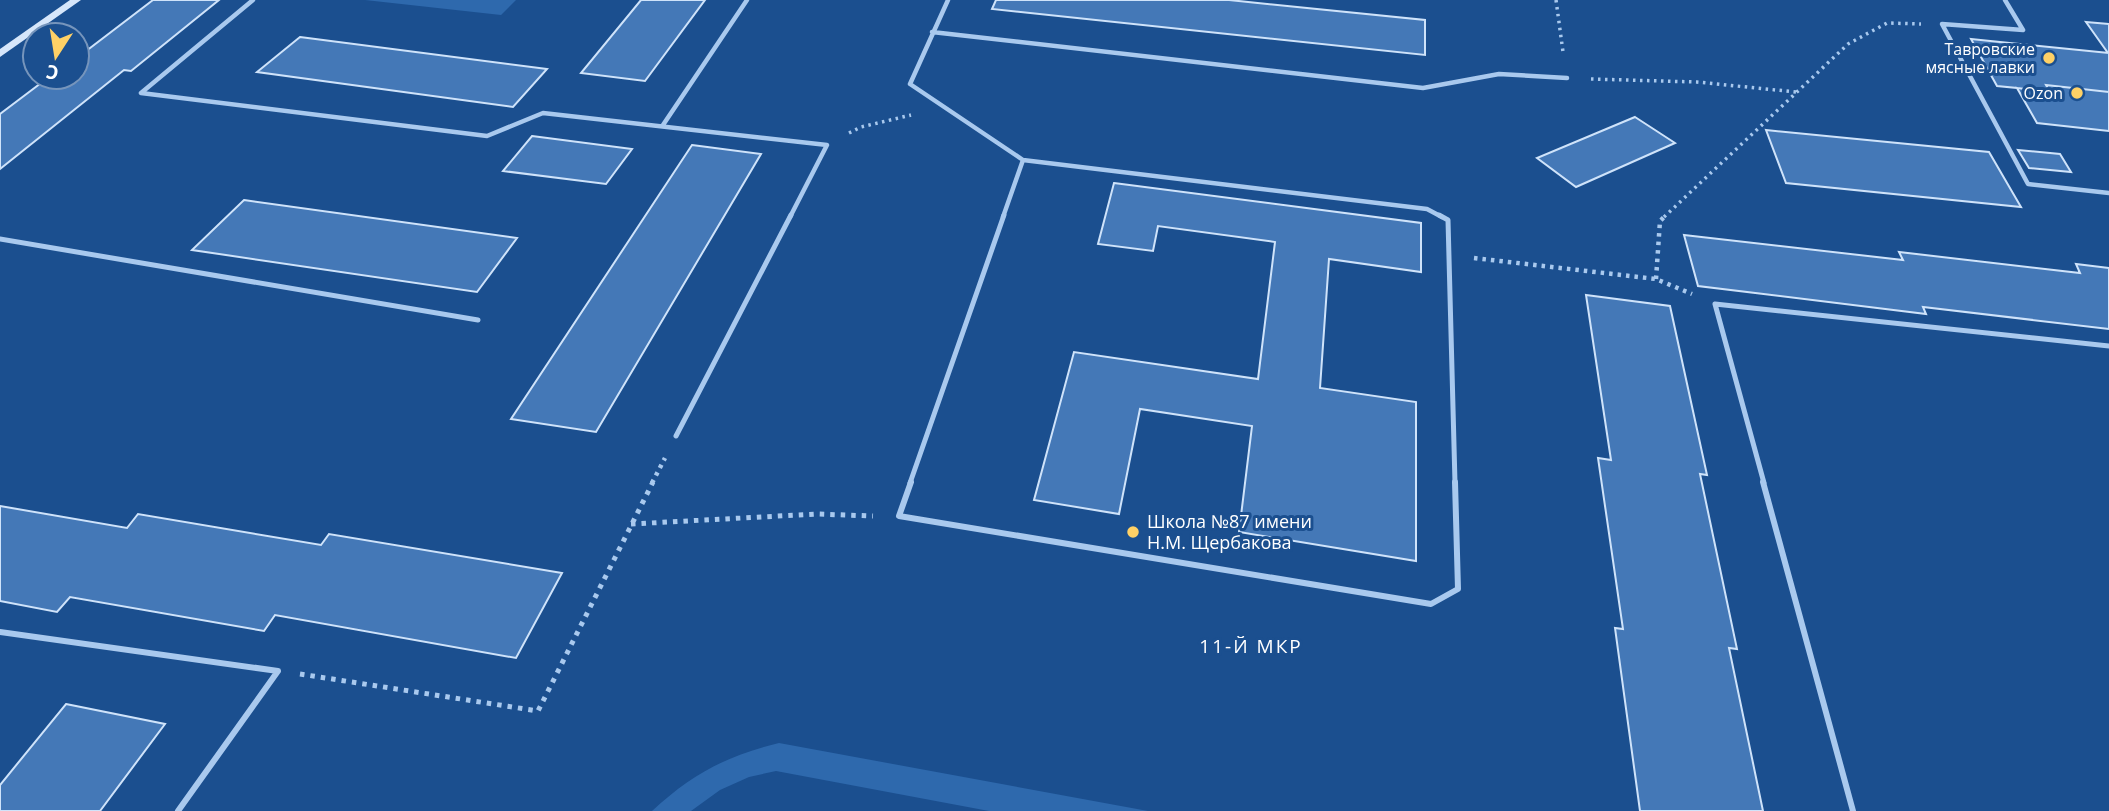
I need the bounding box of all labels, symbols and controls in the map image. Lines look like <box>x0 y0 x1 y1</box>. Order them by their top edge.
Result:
north arrow <box>21 21 91 91</box>
place label: Тавровские мясные лавки <box>1926 38 2035 78</box>
marker: Тавровские мясные лавки <box>2041 50 2057 66</box>
text: С <box>44 59 61 87</box>
place label: Ozon <box>2024 82 2063 104</box>
marker: Ozon <box>2069 85 2085 101</box>
place label: Школа №87 имени Н.М. Щербакова <box>1147 509 1312 554</box>
marker: Школа №87 имени Н.М. Щербакова <box>1125 524 1141 540</box>
district label: 11-Й МКР <box>1199 633 1303 659</box>

